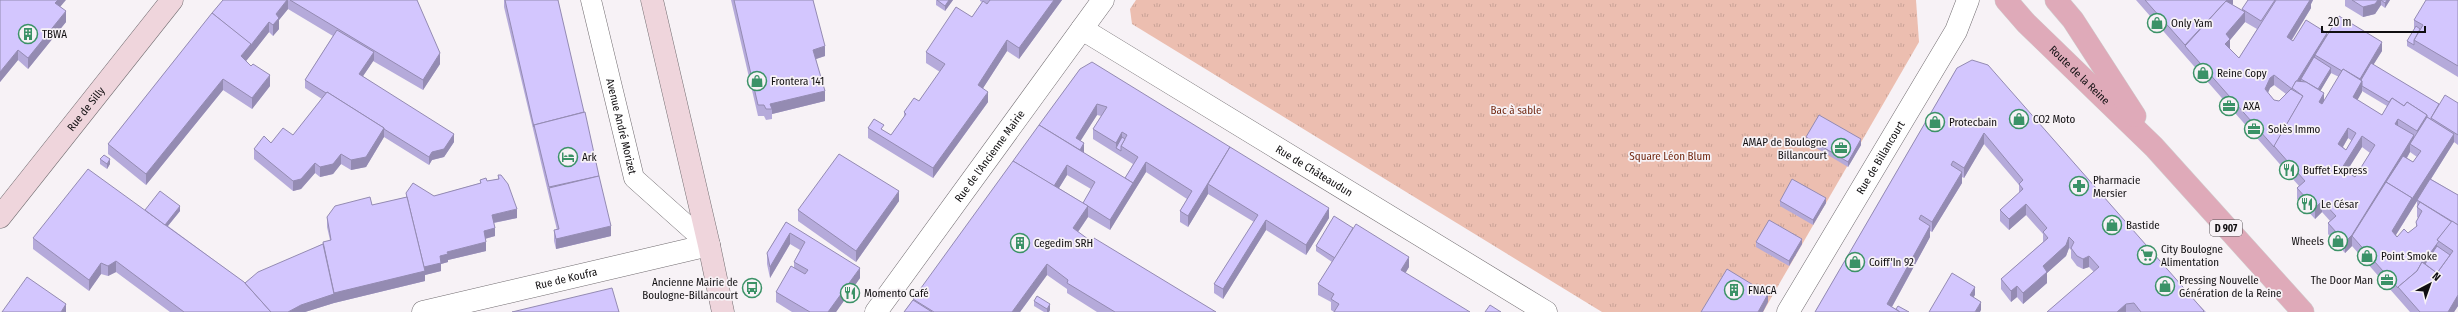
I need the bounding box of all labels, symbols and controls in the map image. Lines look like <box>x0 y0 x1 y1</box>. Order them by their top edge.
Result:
scale bar <box>2322 8 2425 34</box>
shop icon: Only Yam <box>2146 12 2168 34</box>
text: 20 m <box>2328 15 2352 29</box>
place label: Only Yam <box>2171 17 2212 30</box>
building icon: TBWA <box>17 23 39 45</box>
place label: TBWA <box>42 28 67 41</box>
street label: Route de la Reine <box>2046 43 2112 107</box>
shop icon: Reine Copy <box>2192 62 2214 84</box>
place label: Reine Copy <box>2217 67 2267 80</box>
shop icon: Frontera 141 <box>746 70 768 92</box>
place label: Frontera 141 <box>771 75 824 88</box>
street label: Avenue André Morizet <box>603 77 639 176</box>
street label: Rue de Silly <box>65 84 108 134</box>
office icon: AXA <box>2218 95 2240 117</box>
place label: AXA <box>2243 100 2260 113</box>
park label: Bac à sable <box>1491 104 1541 117</box>
street label: Rue de l'Ancienne Mairie <box>952 108 1028 205</box>
shop icon: CO2 Moto <box>2008 108 2030 130</box>
shop icon: Protecbain <box>1924 111 1946 133</box>
place label: CO2 Moto <box>2033 113 2075 126</box>
place label: Protecbain <box>1949 116 1997 129</box>
street label: Rue de Billancourt <box>1854 118 1908 197</box>
office icon: Solès Immo <box>2243 118 2265 140</box>
place label: Solès Immo <box>2268 123 2321 136</box>
place label: AMAP de Boulogne Billancourt <box>1743 136 1827 162</box>
office icon: AMAP de Boulogne Billancourt <box>1830 137 1852 159</box>
street label: Rue de Châteaudun <box>1273 143 1355 199</box>
hotel icon: Ark <box>557 146 579 168</box>
park label: Square Léon Blum <box>1629 150 1711 163</box>
place label: Ark <box>582 151 598 164</box>
restaurant icon: Buffet Express <box>2278 159 2300 181</box>
place label: Buffet Express <box>2303 164 2367 177</box>
place label: Pharmacie Mersier <box>2093 174 2140 200</box>
pharmacy icon: Pharmacie Mersier <box>2068 175 2090 197</box>
restaurant icon: Le César <box>2296 193 2318 215</box>
place label: Le César <box>2321 198 2358 211</box>
shop icon: Bastide <box>2101 214 2123 236</box>
place label: Bastide <box>2126 219 2160 232</box>
road number: D 907 <box>2210 220 2242 236</box>
shop icon: Wheels <box>2327 230 2349 252</box>
building icon: Cegedim SRH <box>1009 232 1031 254</box>
place label: Wheels <box>2291 235 2324 248</box>
place label: Cegedim SRH <box>1034 237 1093 250</box>
place label: City Boulogne Alimentation <box>2161 243 2223 269</box>
supermarket icon: City Boulogne Alimentation <box>2136 244 2158 266</box>
shop icon: Point Smoke <box>2356 245 2378 267</box>
place label: Point Smoke <box>2381 250 2437 263</box>
shop icon: Coiff'In 92 <box>1844 251 1866 273</box>
place label: Coiff'In 92 <box>1869 256 1914 269</box>
north arrow <box>2410 264 2450 304</box>
street label: Rue de Koufra <box>534 265 599 292</box>
office icon: The Door Man <box>2376 269 2398 291</box>
text: N <box>2429 270 2443 284</box>
place label: Pressing Nouvelle Génération de la Reine <box>2179 274 2281 300</box>
place label: The Door Man <box>2311 274 2373 287</box>
shop icon: Pressing Nouvelle Génération de la Reine <box>2154 275 2176 297</box>
place label: Ancienne Mairie de Boulogne-Billancourt <box>642 276 738 302</box>
bus stop icon: Ancienne Mairie de Boulogne-Billancourt <box>741 277 763 299</box>
building icon: FNACA <box>1723 279 1745 301</box>
restaurant icon: Momento Café <box>839 282 861 304</box>
place label: FNACA <box>1748 284 1777 297</box>
place label: Momento Café <box>864 287 929 300</box>

